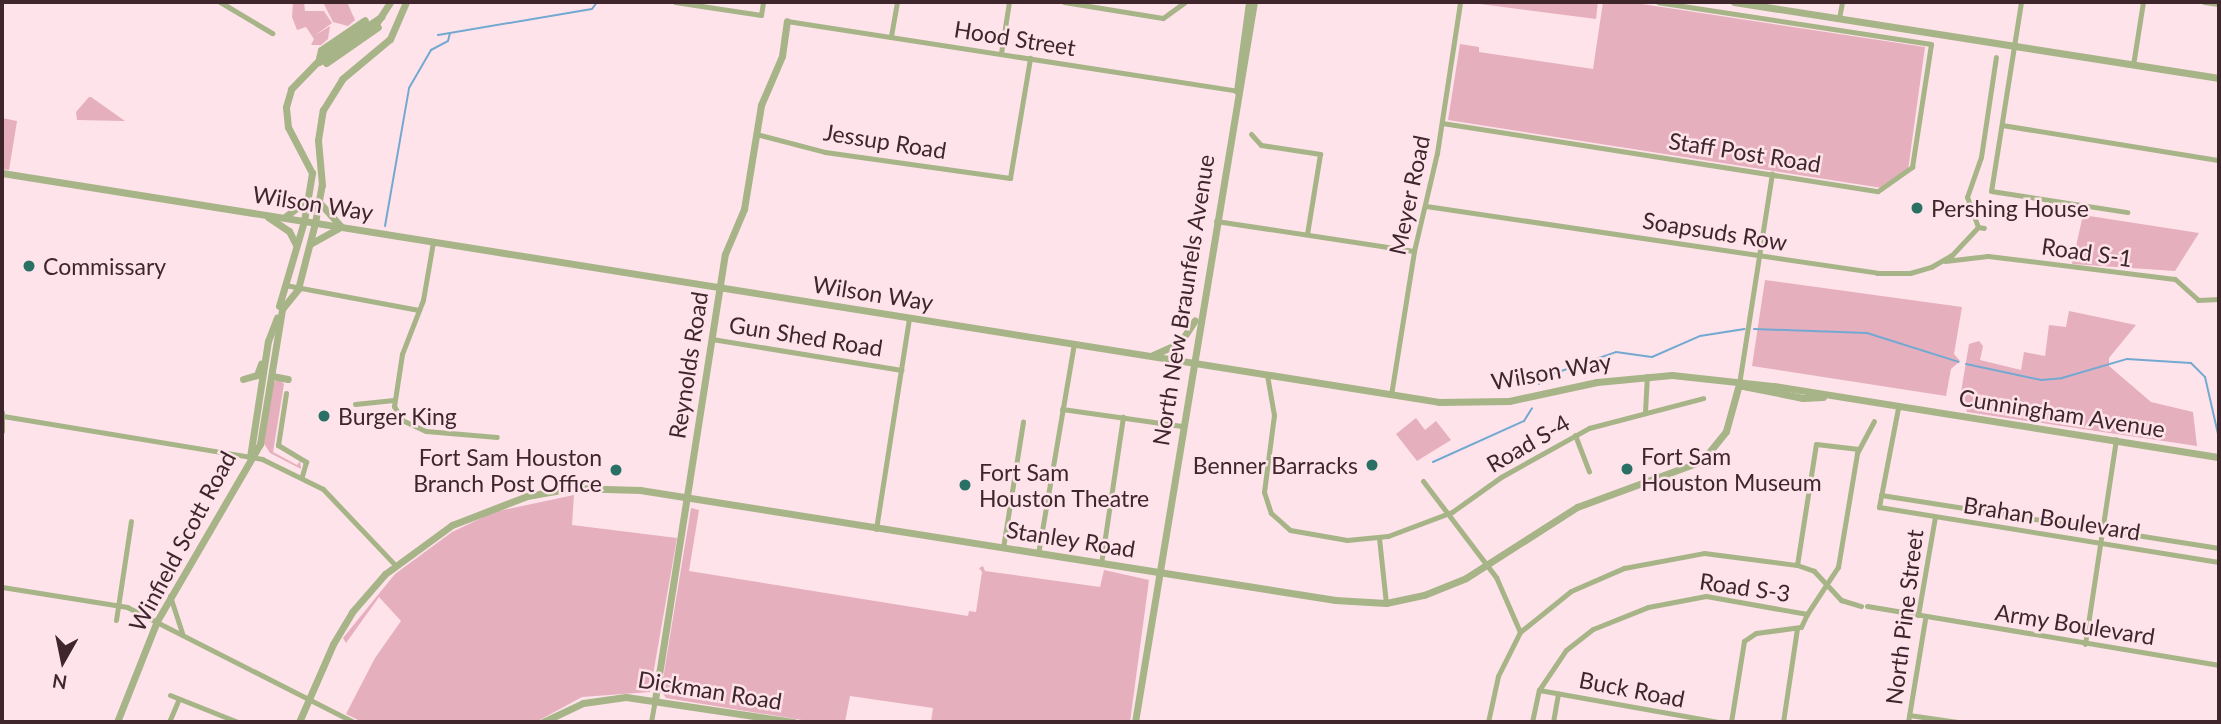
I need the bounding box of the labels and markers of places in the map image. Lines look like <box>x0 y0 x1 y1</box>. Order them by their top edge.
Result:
place label: Pershing House <box>1931 194 2089 222</box>
marker: Pershing House <box>1909 200 1925 216</box>
place label: Commissary <box>43 252 166 280</box>
marker: Commissary <box>21 258 37 274</box>
place label: Burger King <box>338 402 457 430</box>
marker: Burger King <box>316 408 332 424</box>
place label: Fort Sam Houston Museum <box>1641 442 1822 496</box>
place label: Fort Sam Houston Branch Post Office <box>413 443 602 497</box>
place label: Benner Barracks <box>1192 451 1358 479</box>
marker: Benner Barracks <box>1364 457 1380 473</box>
place label: Fort Sam Houston Theatre <box>979 458 1150 512</box>
marker: Fort Sam Houston Museum <box>1619 461 1635 477</box>
marker: Fort Sam Houston Branch Post Office <box>608 462 624 478</box>
marker: Fort Sam Houston Theatre <box>957 477 973 493</box>

